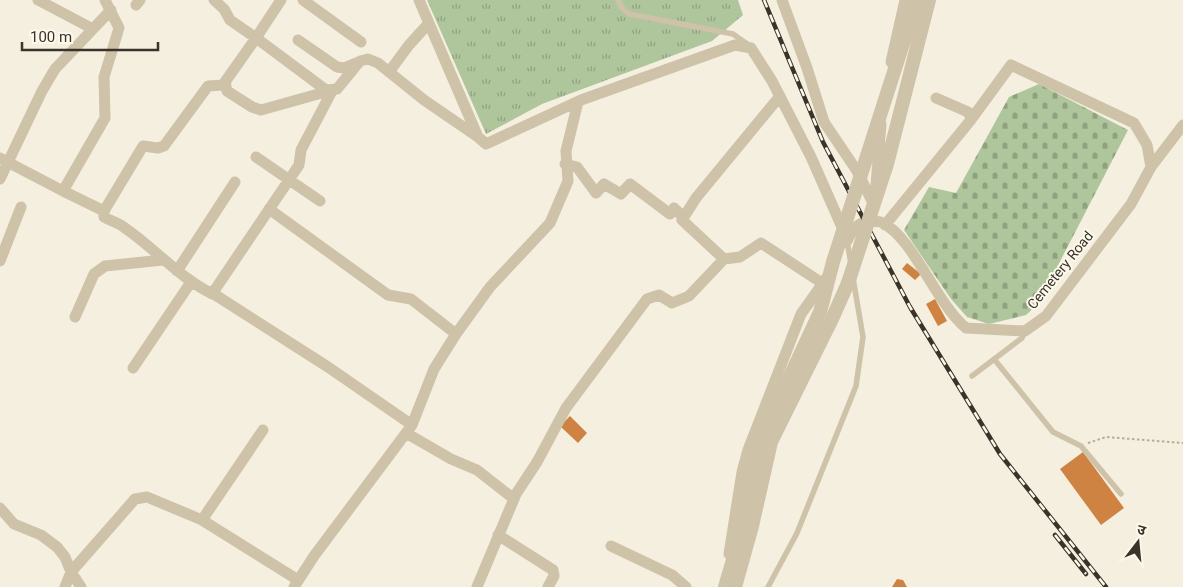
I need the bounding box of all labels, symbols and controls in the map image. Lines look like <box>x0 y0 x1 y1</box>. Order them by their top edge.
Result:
scale bar <box>22 20 159 52</box>
text: 100 m <box>30 28 72 46</box>
street label: Cemetery Road <box>1024 228 1096 312</box>
north arrow <box>1113 517 1163 567</box>
text: उ <box>1135 521 1148 539</box>

